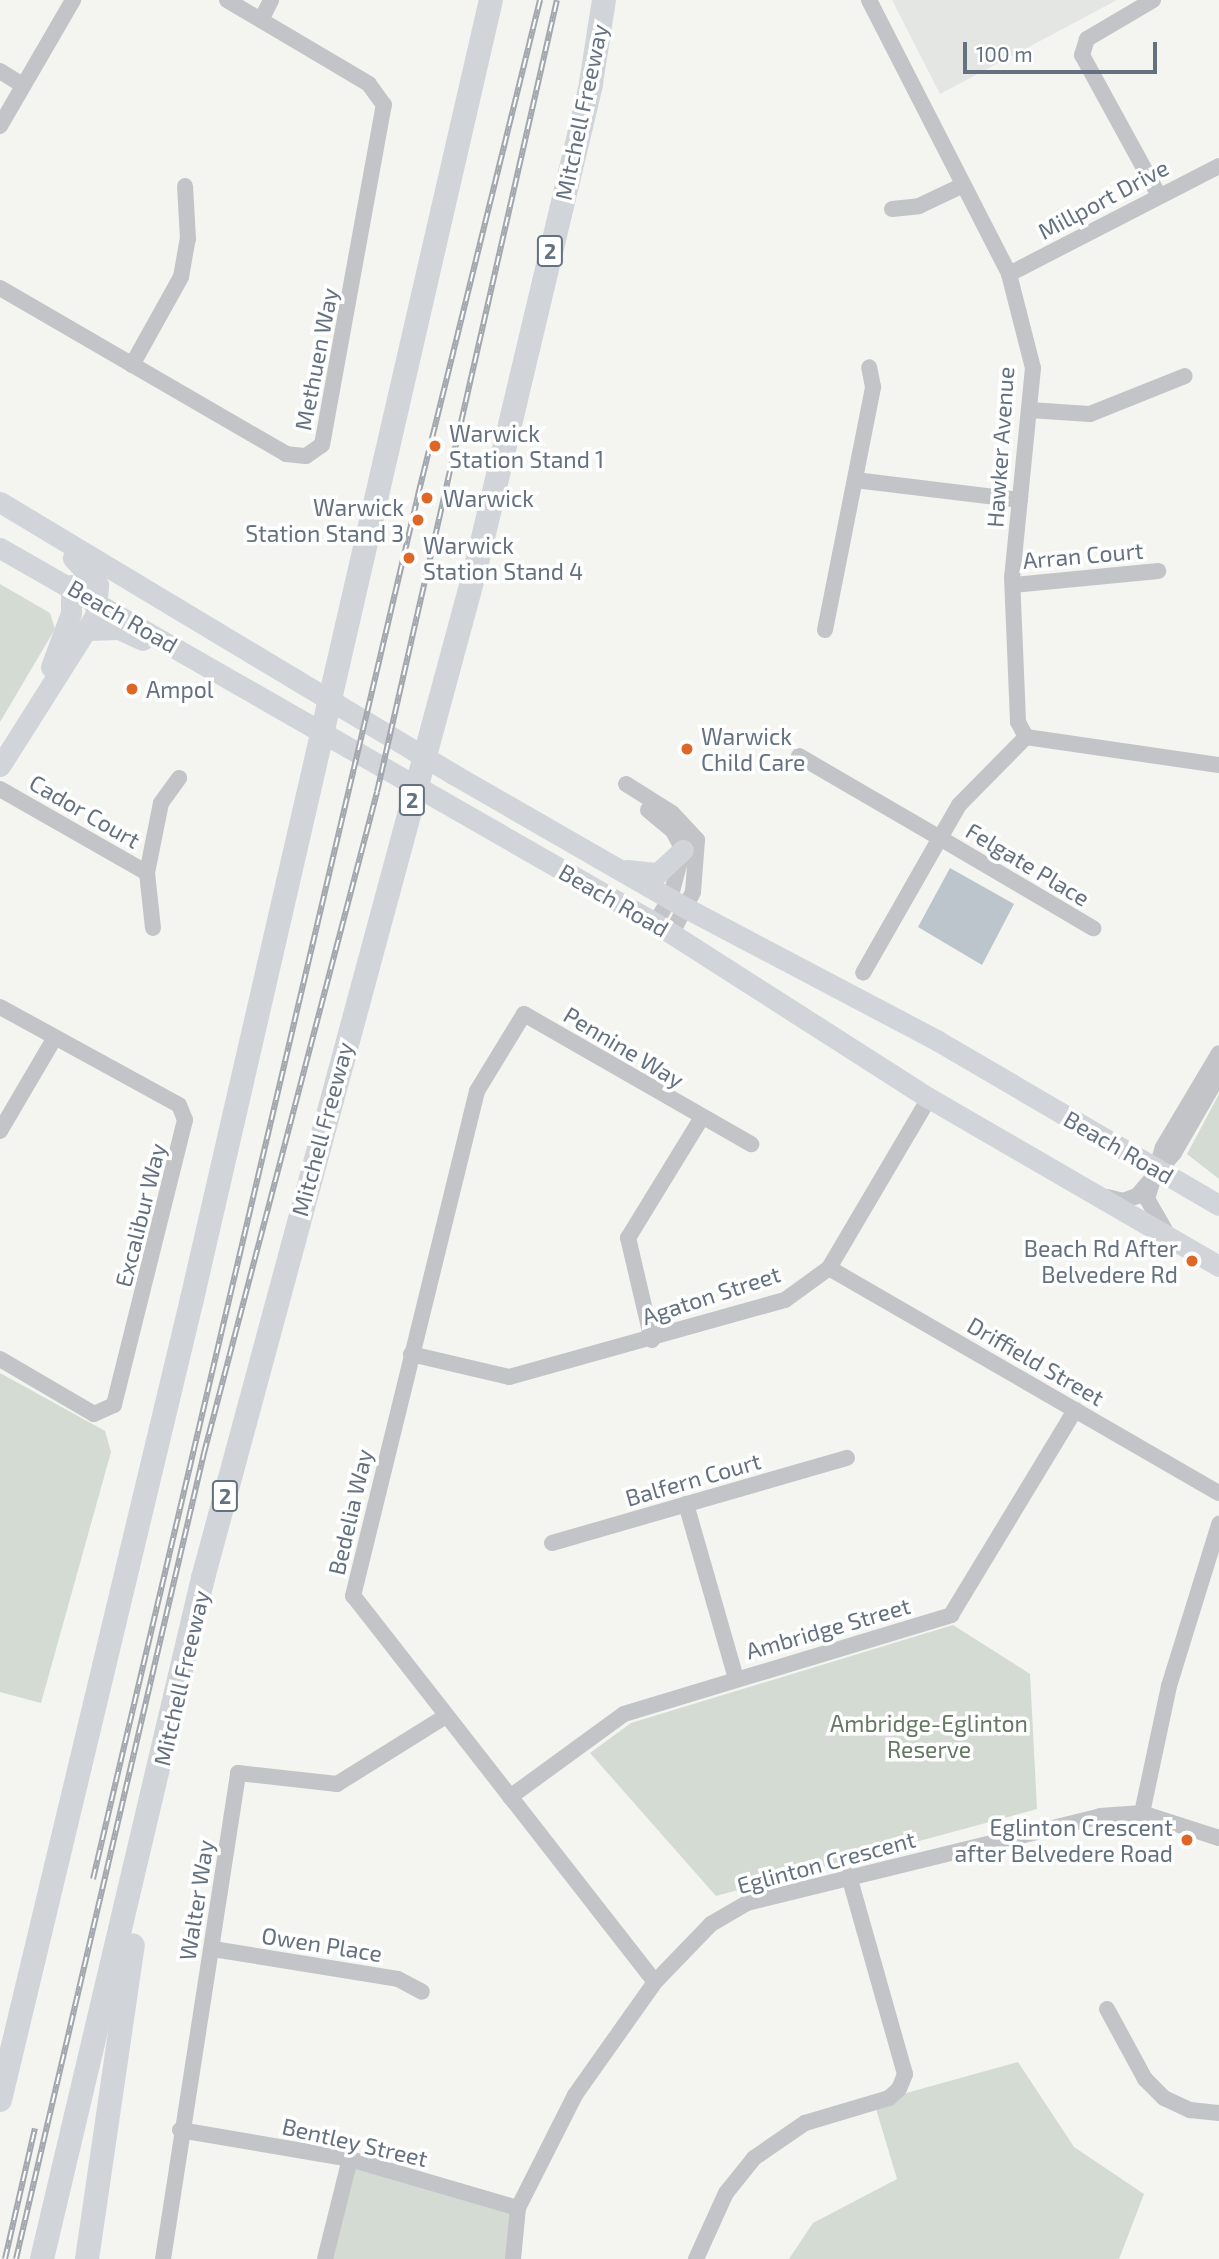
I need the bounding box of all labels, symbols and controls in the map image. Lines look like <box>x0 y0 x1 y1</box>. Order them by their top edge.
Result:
street label: Mitchell Freeway <box>549 21 613 203</box>
scale bar <box>967 28 1161 72</box>
text: 100 m <box>976 41 1033 66</box>
street label: Millport Drive <box>1033 153 1173 245</box>
road number: 2 <box>536 233 564 268</box>
street label: Methuen Way <box>289 285 343 433</box>
street label: Hawker Avenue <box>981 365 1019 529</box>
place label: Warwick Station Stand 1 <box>449 419 604 473</box>
marker: Warwick Station Stand 1 <box>427 438 443 454</box>
place label: Warwick <box>443 484 534 512</box>
marker: Warwick <box>417 488 437 508</box>
place label: Warwick Station Stand 3 <box>245 493 404 547</box>
marker: Warwick Station Stand 3 <box>410 512 426 528</box>
place label: Warwick Station Stand 4 <box>423 531 583 585</box>
street label: Arran Court <box>1021 536 1145 574</box>
marker: Warwick Station Stand 4 <box>401 550 417 566</box>
street label: Beach Road <box>63 574 183 658</box>
place label: Ampol <box>146 675 214 703</box>
marker: Ampol <box>124 681 140 697</box>
place label: Warwick Child Care <box>701 722 805 776</box>
marker: Warwick Child Care <box>679 741 695 757</box>
street label: Cador Court <box>25 768 145 854</box>
road number: 2 <box>398 782 426 818</box>
street label: Felgate Place <box>961 816 1095 912</box>
street label: Beach Road <box>554 858 674 942</box>
street label: Pennine Way <box>559 1000 689 1094</box>
street label: Mitchell Freeway <box>285 1039 359 1219</box>
street label: Beach Road <box>1059 1105 1179 1189</box>
street label: Excalibur Way <box>109 1140 171 1290</box>
place label: Beach Rd After Belvedere Rd <box>1023 1234 1178 1288</box>
marker: Beach Rd After Belvedere Rd <box>1184 1253 1200 1269</box>
street label: Agaton Street <box>638 1260 784 1330</box>
street label: Driffield Street <box>963 1311 1109 1411</box>
street label: Bedelia Way <box>322 1446 378 1578</box>
street label: Balfern Court <box>622 1447 764 1511</box>
road number: 2 <box>211 1478 239 1514</box>
street label: Mitchell Freeway <box>147 1587 215 1769</box>
street label: Ambridge Street <box>743 1591 913 1665</box>
park label: Ambridge-Eglinton Reserve <box>830 1709 1028 1763</box>
place label: Eglinton Crescent after Belvedere Road <box>954 1813 1173 1867</box>
street label: Eglinton Crescent <box>734 1825 918 1899</box>
marker: Eglinton Crescent after Belvedere Road <box>1179 1832 1195 1848</box>
street label: Walter Way <box>173 1837 219 1963</box>
street label: Owen Place <box>260 1921 384 1967</box>
street label: Bentley Street <box>279 2112 431 2172</box>

